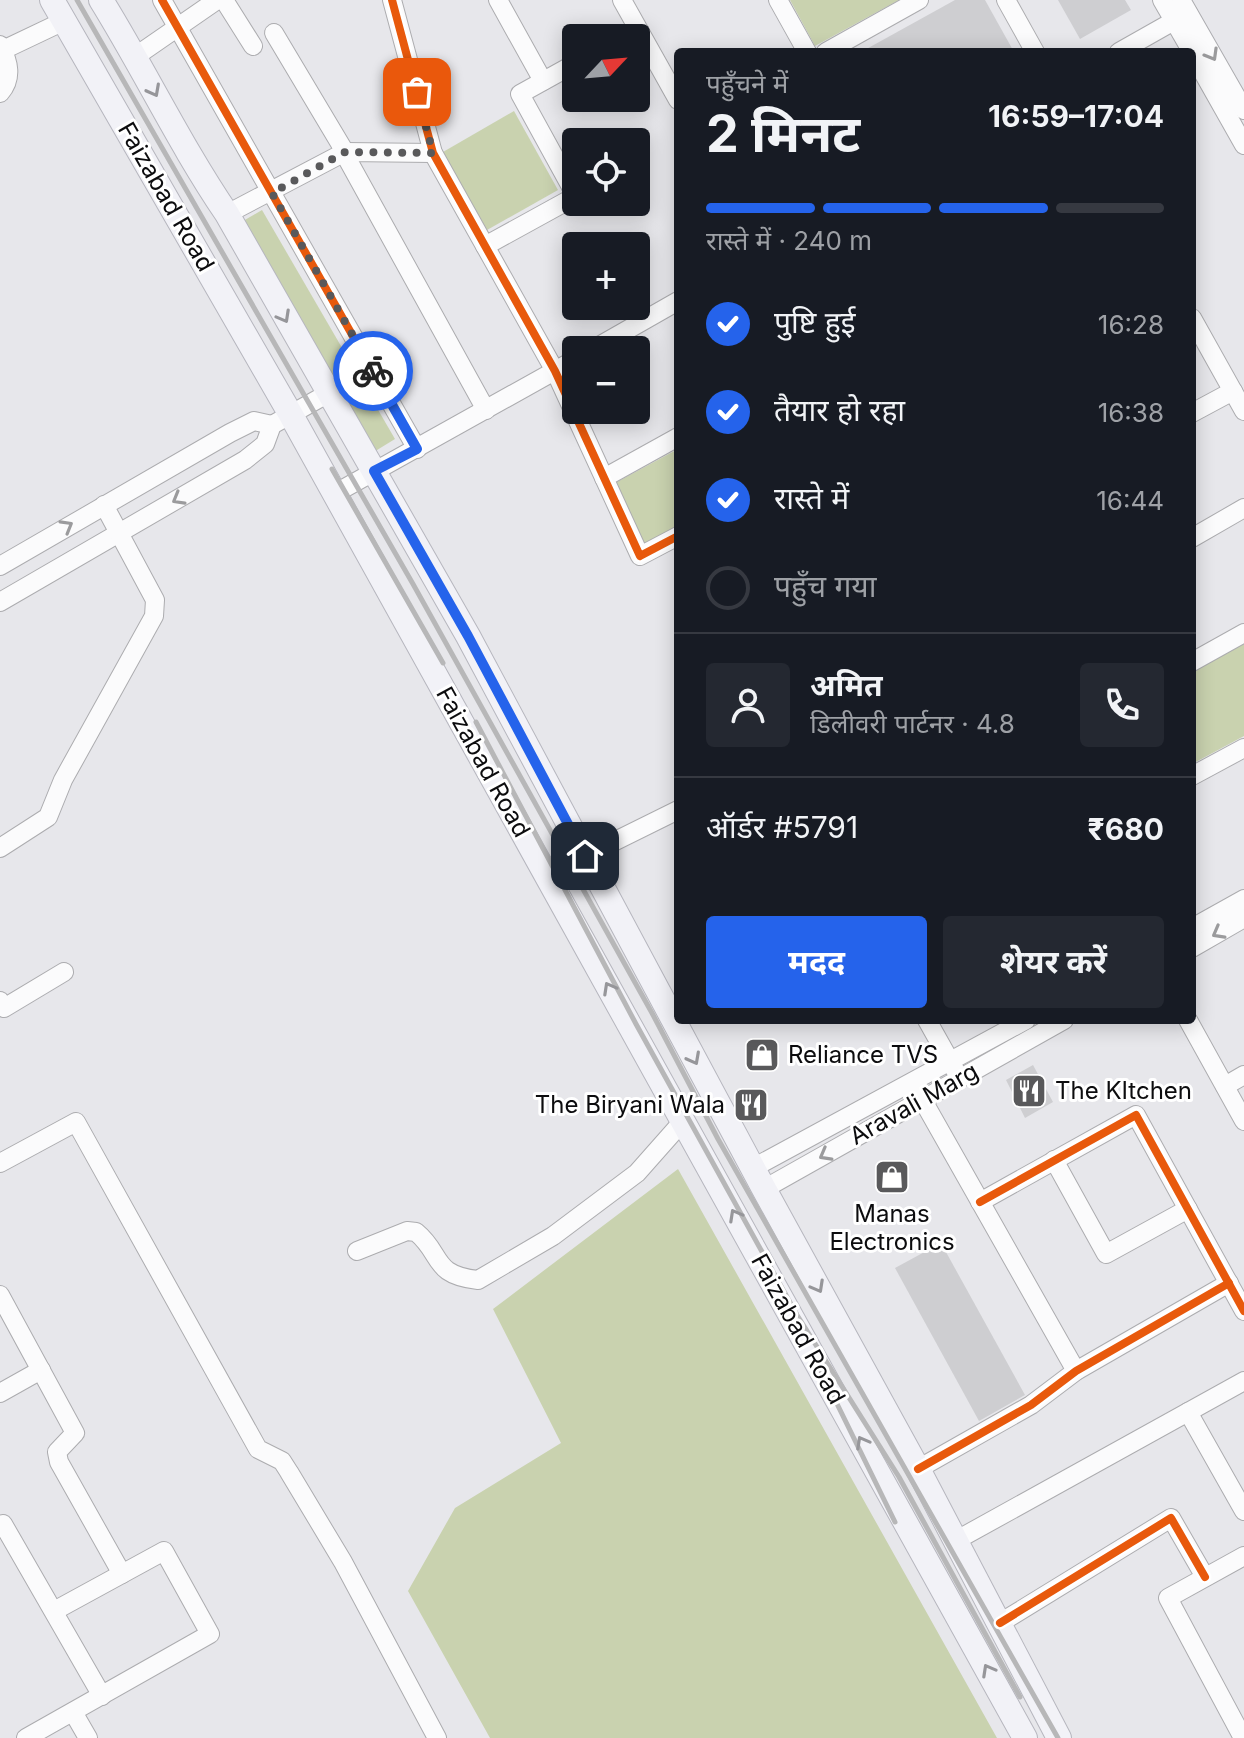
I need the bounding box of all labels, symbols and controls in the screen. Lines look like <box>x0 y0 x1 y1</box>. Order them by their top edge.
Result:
north arrow <box>562 24 650 112</box>
map controls <box>562 24 650 424</box>
one-way arrow <box>1202 46 1218 61</box>
pin <box>383 58 451 126</box>
text: पहुँचने में <box>706 68 788 99</box>
icon: bag <box>395 70 439 114</box>
one-way arrow <box>145 83 160 98</box>
text: 16:59–17:04 <box>988 98 1164 134</box>
text: 2 मिनट <box>706 102 860 165</box>
street label: Faizabad Road <box>112 117 221 276</box>
button: locate <box>562 128 650 216</box>
text: रास्ते में · 240 m <box>706 225 872 256</box>
button: + <box>562 232 650 320</box>
icon: check <box>706 302 750 346</box>
text: पुष्टि हुई <box>774 304 855 340</box>
one-way arrow <box>274 308 290 322</box>
text: 16:28 <box>1098 309 1164 340</box>
courier <box>333 331 413 411</box>
button: − <box>562 336 650 424</box>
icon: bike <box>351 349 395 393</box>
icon: check <box>706 390 750 434</box>
text: तैयार हो रहा <box>774 392 905 428</box>
text: 16:38 <box>1098 397 1164 428</box>
icon: check <box>706 478 750 522</box>
text: रास्ते में <box>774 480 849 516</box>
text: 16:44 <box>1096 485 1164 516</box>
one-way arrow <box>172 489 186 505</box>
one-way arrow <box>58 521 73 536</box>
text: पहुँच गया <box>774 568 877 604</box>
button: person <box>706 663 790 747</box>
button: phone <box>1080 663 1164 747</box>
text: अमित <box>810 667 883 703</box>
street label: Faizabad Road <box>430 682 537 842</box>
text: डिलीवरी पार्टनर · 4.8 <box>810 708 1015 739</box>
text: ऑर्डर #5791 <box>706 809 858 845</box>
text: ₹680 <box>1088 811 1164 847</box>
pin <box>551 822 619 890</box>
icon: home <box>563 834 607 878</box>
button: मदद <box>706 916 927 1008</box>
button: शेयर करें <box>943 916 1164 1008</box>
one-way arrow <box>1212 923 1227 939</box>
one-way arrow <box>603 982 619 997</box>
shop icon: Reliance TVS <box>743 1036 781 1074</box>
place label: Reliance TVS <box>788 1040 938 1069</box>
one-way arrow <box>684 1050 700 1064</box>
street label: Aravali Marg <box>844 1056 983 1151</box>
restaurant icon: The KItchen <box>1010 1072 1048 1110</box>
place label: The KItchen <box>1055 1076 1192 1105</box>
restaurant icon: The Biryani Wala <box>732 1086 770 1124</box>
place label: The Biryani Wala <box>535 1090 725 1119</box>
one-way arrow <box>819 1145 833 1160</box>
shop icon: Manas Electronics <box>873 1158 911 1196</box>
place label: Manas Electronics <box>829 1199 955 1256</box>
one-way arrow <box>729 1209 745 1224</box>
street label: Faizabad Road <box>745 1249 852 1409</box>
one-way arrow <box>808 1278 824 1293</box>
one-way arrow <box>856 1436 871 1450</box>
one-way arrow <box>982 1663 997 1678</box>

